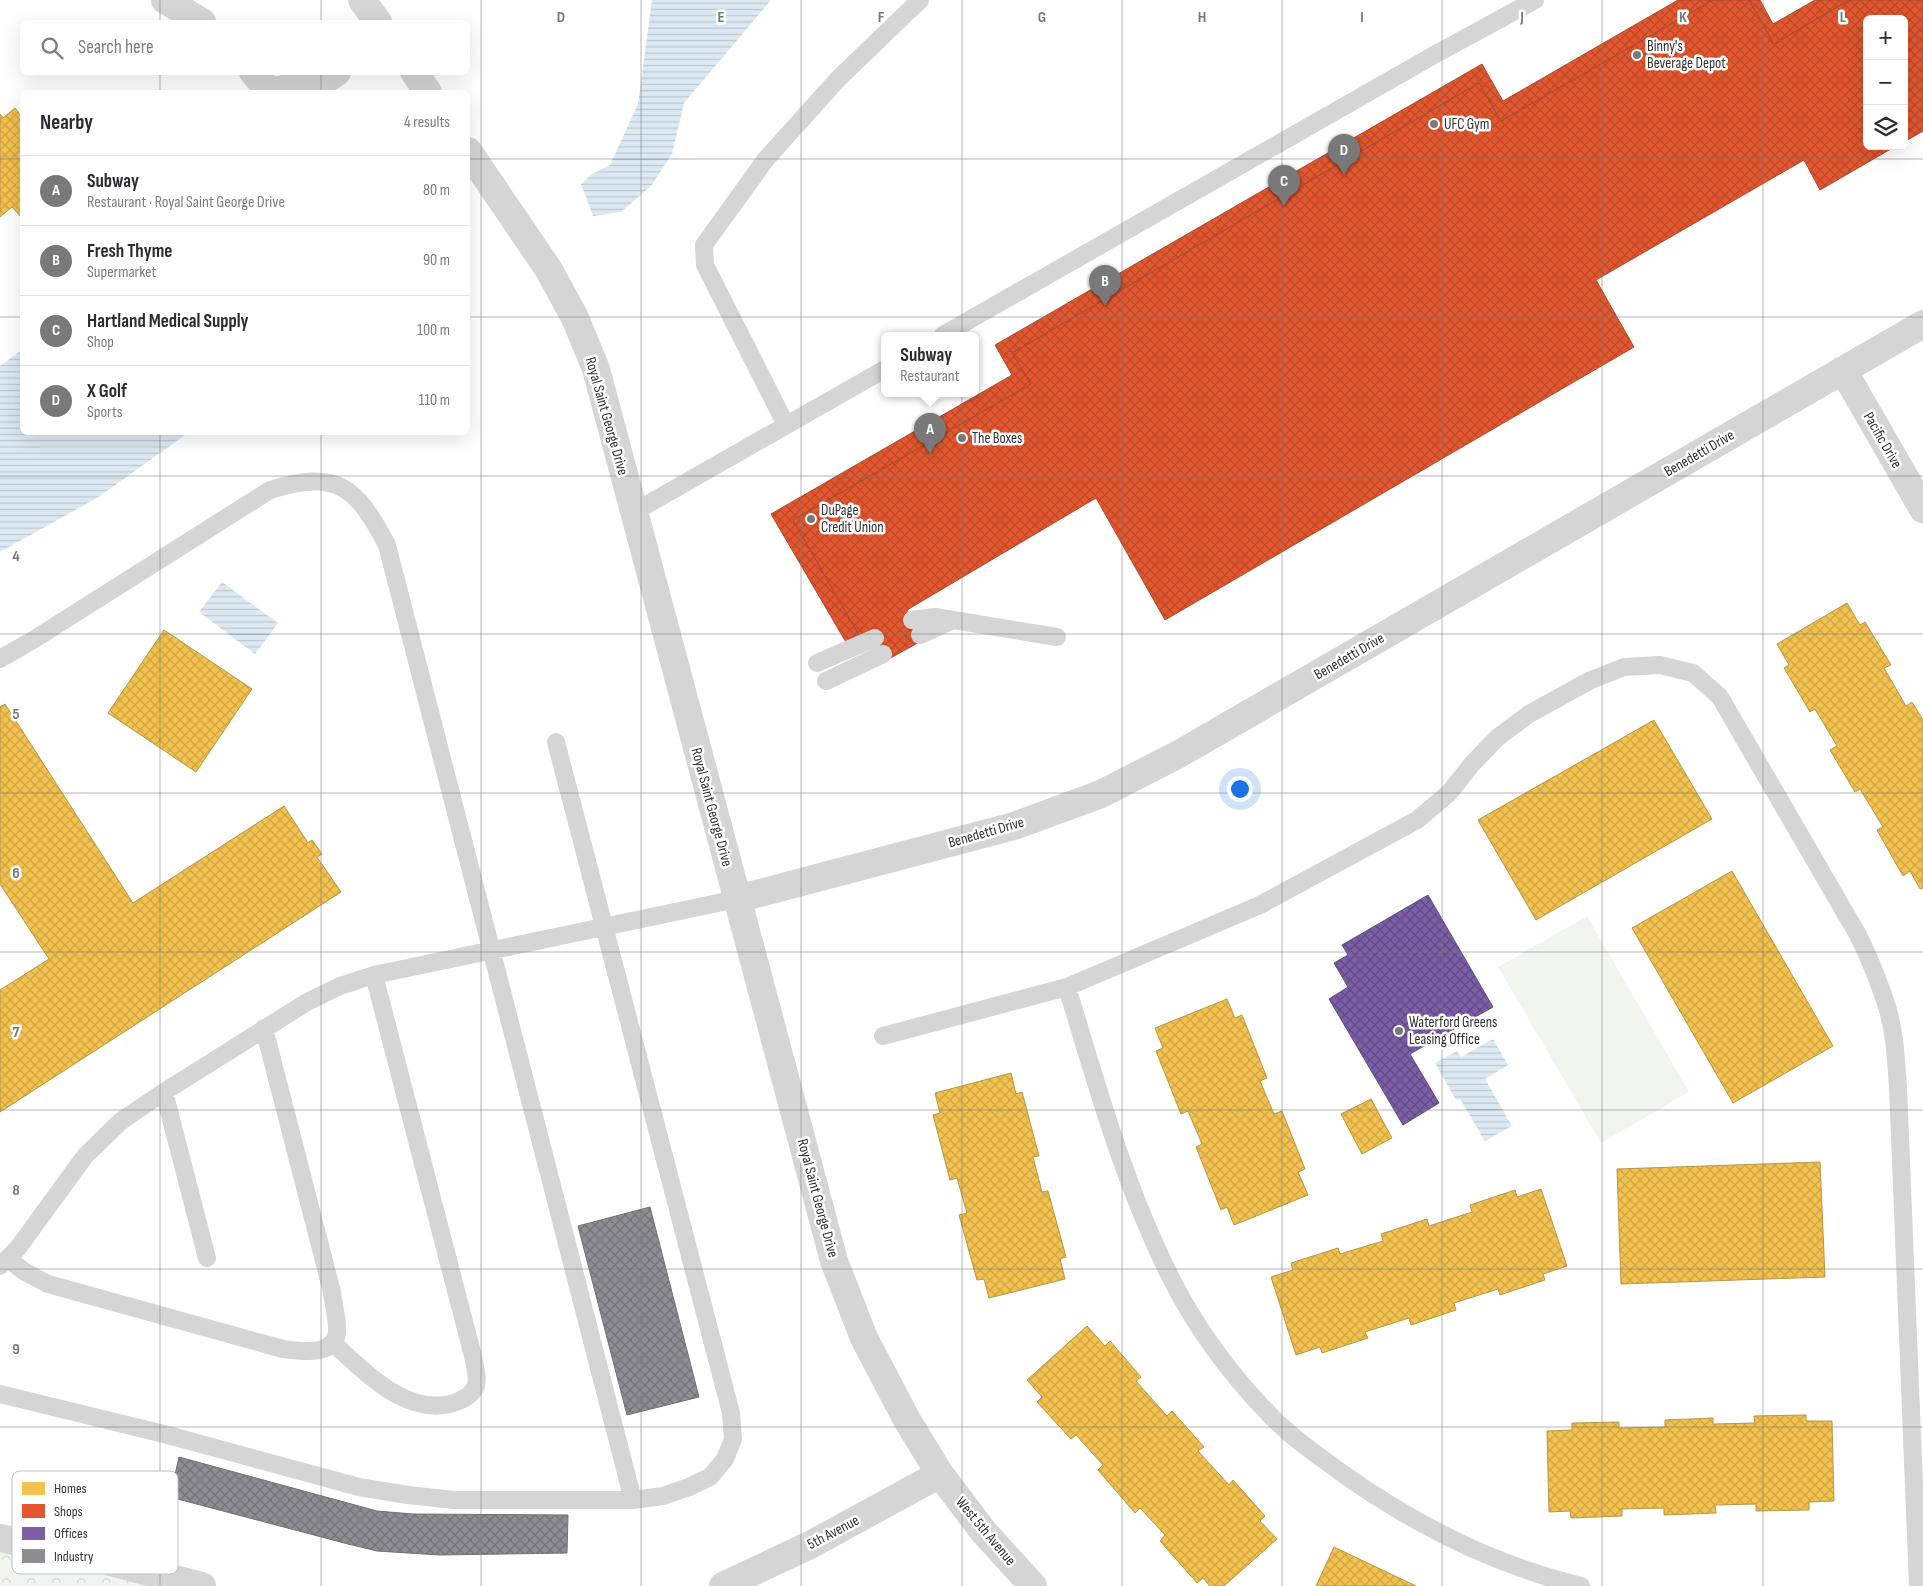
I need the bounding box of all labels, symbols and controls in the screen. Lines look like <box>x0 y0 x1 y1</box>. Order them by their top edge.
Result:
text: D <box>557 8 565 27</box>
text: E <box>718 8 725 27</box>
text: F <box>878 8 885 27</box>
text: G <box>1038 8 1046 27</box>
text: H <box>1198 8 1206 27</box>
text: I <box>1360 8 1364 27</box>
text: J <box>1519 8 1524 27</box>
text: K <box>1679 8 1687 27</box>
text: L <box>1840 8 1847 27</box>
map controls <box>1863 15 1908 150</box>
button: + <box>1863 15 1908 60</box>
search box <box>20 20 470 75</box>
icon: search <box>38 34 66 62</box>
text: Search here <box>78 36 154 59</box>
place label: Binny's Beverage Depot <box>1647 37 1726 73</box>
marker: Binny's Beverage Depot <box>1631 49 1643 61</box>
button: − <box>1863 60 1908 105</box>
button: layers <box>1863 105 1908 150</box>
text: Nearby <box>40 110 93 135</box>
text: 4 results <box>404 113 450 132</box>
place label: UFC Gym <box>1444 115 1489 134</box>
marker: UFC Gym <box>1428 118 1440 130</box>
pin: D <box>1328 134 1360 175</box>
pin: C <box>1268 165 1300 206</box>
text: Subway <box>87 170 139 193</box>
text: A <box>52 181 60 200</box>
text: 80 m <box>423 181 450 200</box>
text: Restaurant · Royal Saint George Drive <box>87 193 285 212</box>
text: Fresh Thyme <box>87 240 172 263</box>
text: B <box>52 251 60 270</box>
text: 90 m <box>423 251 450 270</box>
text: Supermarket <box>87 263 156 282</box>
pin: B <box>1089 265 1121 306</box>
text: Hartland Medical Supply <box>87 310 248 333</box>
text: C <box>52 321 60 340</box>
text: 100 m <box>417 321 450 340</box>
popup <box>881 332 979 397</box>
text: Shop <box>87 333 114 352</box>
text: Subway <box>900 344 952 367</box>
street label: Royal Saint George Drive <box>581 355 632 477</box>
text: Restaurant <box>900 367 960 386</box>
text: X Golf <box>87 380 127 403</box>
text: D <box>52 391 60 410</box>
text: 110 m <box>419 391 450 410</box>
text: Sports <box>87 403 122 422</box>
street label: Pacific Drive <box>1859 409 1906 472</box>
pin: A <box>914 413 946 454</box>
street label: Benedetti Drive <box>1661 426 1738 481</box>
place label: The Boxes <box>972 429 1022 448</box>
marker: The Boxes <box>956 432 968 444</box>
place label: DuPage Credit Union <box>821 501 884 537</box>
marker: DuPage Credit Union <box>805 513 817 525</box>
text: 4 <box>12 547 20 566</box>
street label: Benedetti Drive <box>1311 629 1388 684</box>
text: 5 <box>12 705 20 724</box>
street label: Royal Saint George Drive <box>687 746 736 869</box>
your location <box>1227 776 1253 802</box>
street label: Benedetti Drive <box>946 813 1026 852</box>
text: 6 <box>12 864 20 883</box>
place label: Waterford Greens Leasing Office <box>1409 1013 1498 1049</box>
text: 7 <box>13 1023 20 1042</box>
marker: Waterford Greens Leasing Office <box>1393 1025 1405 1037</box>
street label: Royal Saint George Drive <box>793 1137 842 1260</box>
text: 8 <box>12 1181 20 1200</box>
text: 9 <box>12 1340 20 1359</box>
legend <box>12 1471 178 1574</box>
text: Homes <box>54 1480 87 1497</box>
street label: West 5th Avenue <box>951 1493 1020 1570</box>
text: Shops <box>54 1503 83 1520</box>
street label: 5th Avenue <box>804 1511 862 1554</box>
text: Offices <box>54 1525 88 1542</box>
text: Industry <box>54 1548 94 1565</box>

